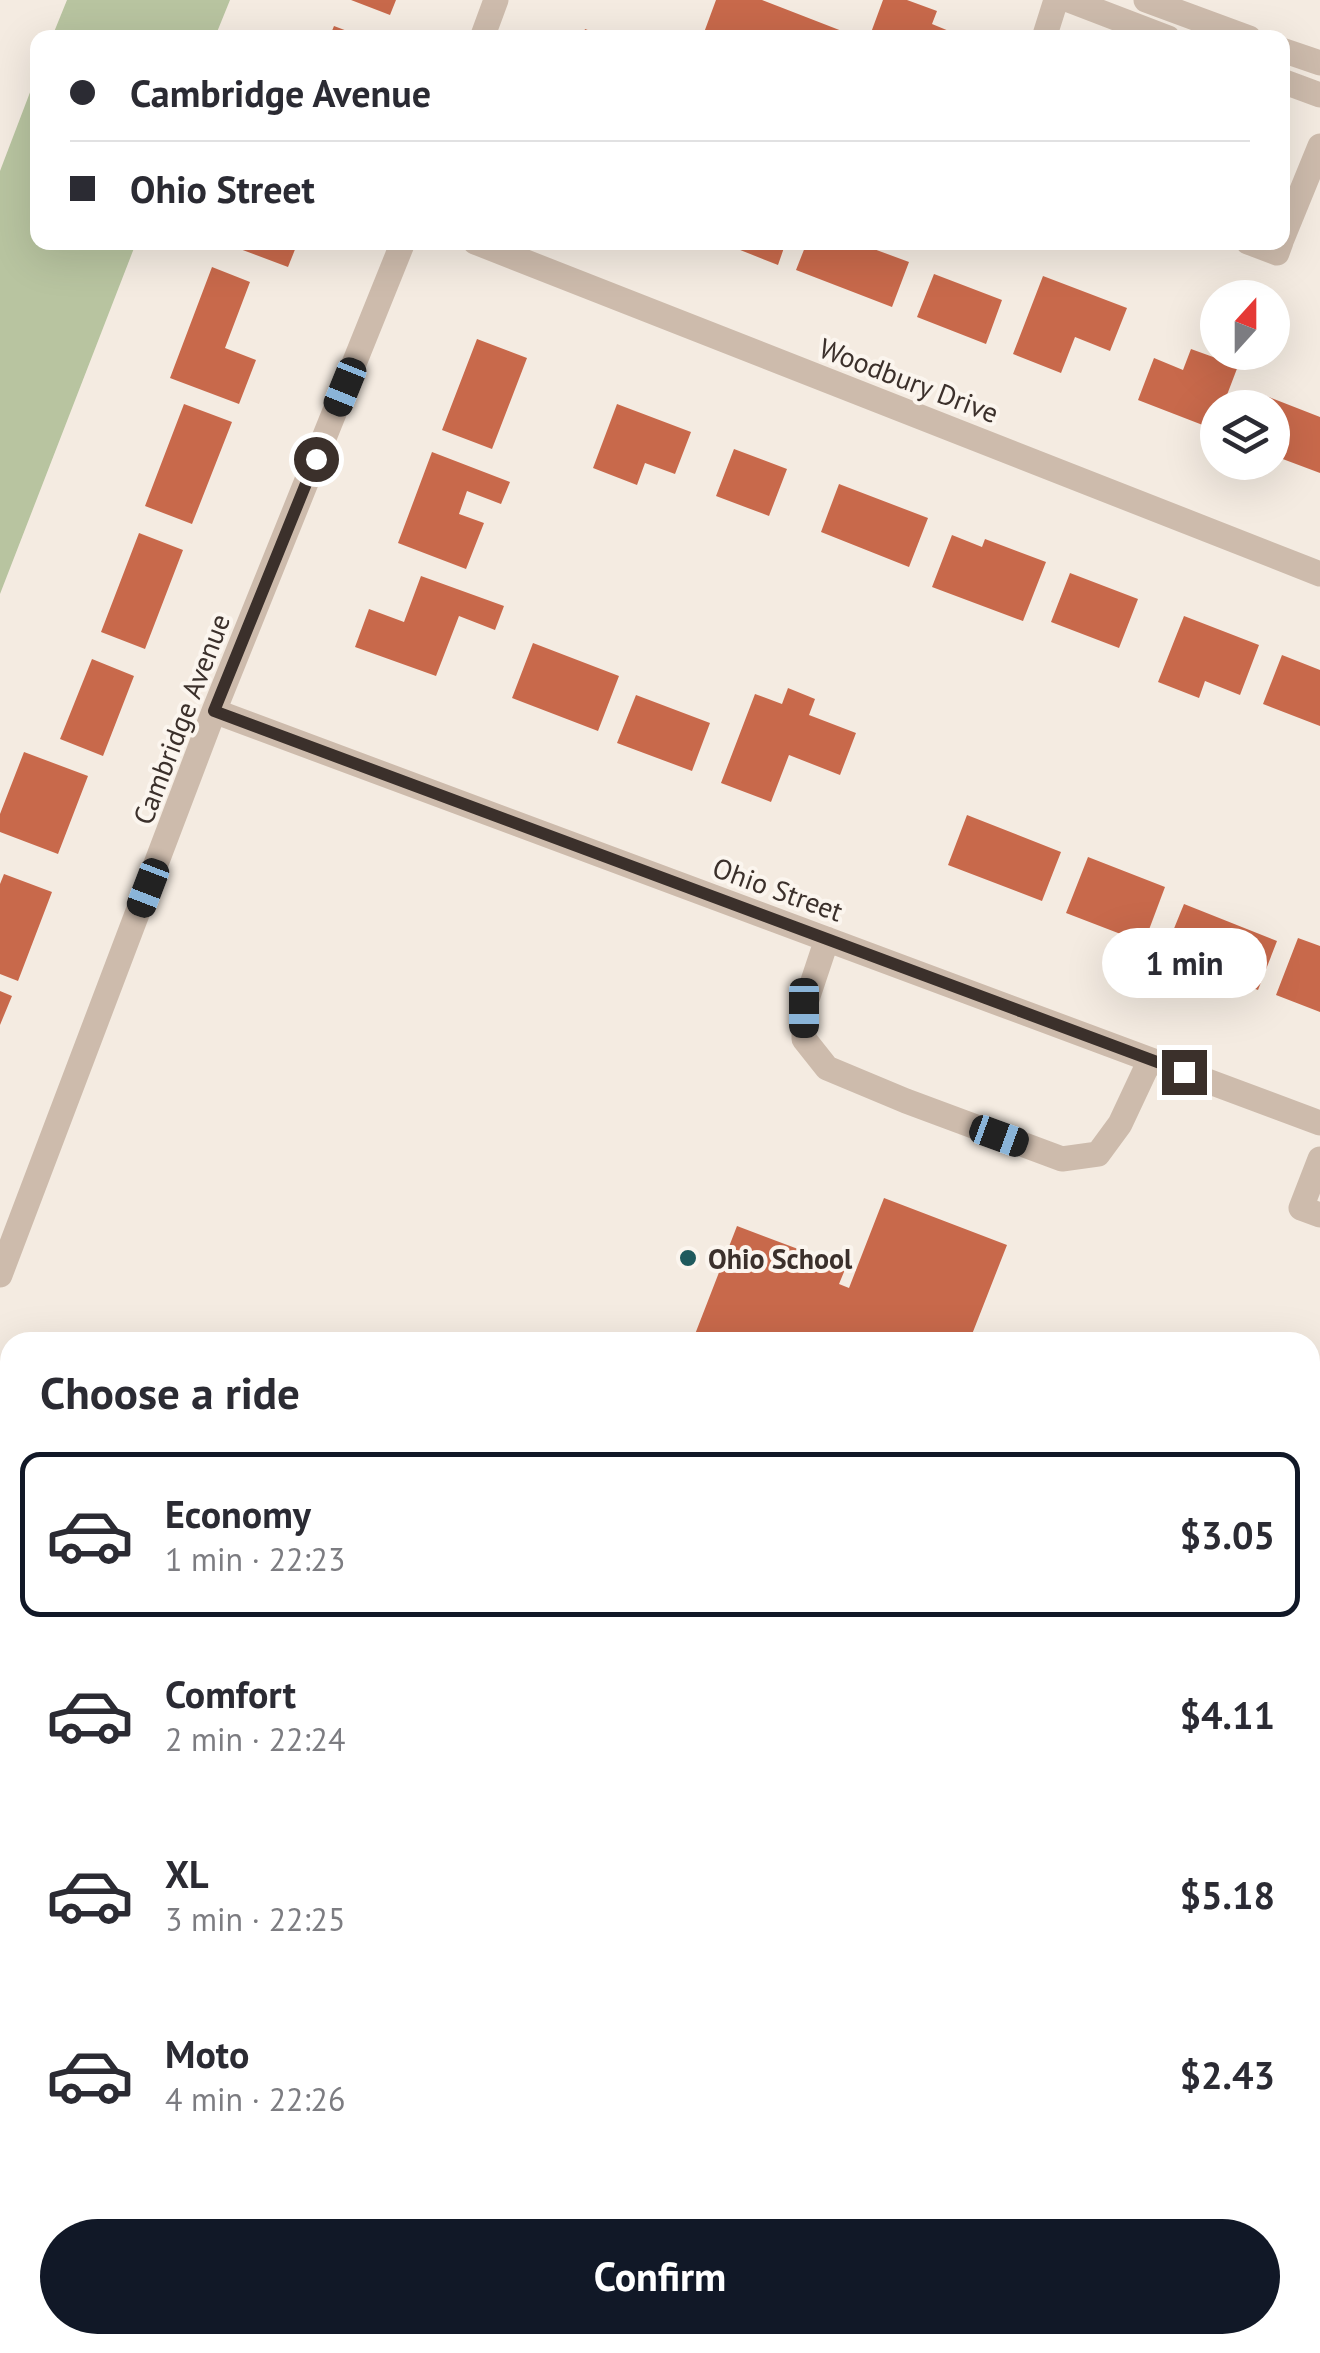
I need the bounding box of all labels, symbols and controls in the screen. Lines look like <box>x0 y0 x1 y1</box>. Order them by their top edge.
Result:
text: Cambridge Avenue <box>130 68 431 117</box>
text: Ohio Street <box>130 164 315 213</box>
north arrow <box>1200 280 1290 370</box>
map controls <box>1200 280 1290 480</box>
street label: Woodbury Drive <box>814 329 1004 431</box>
car <box>320 354 370 420</box>
button: layers <box>1200 390 1290 480</box>
route start <box>294 437 339 482</box>
street label: Cambridge Avenue <box>124 608 238 830</box>
street label: Ohio Street <box>708 848 849 930</box>
car <box>123 855 173 921</box>
callout: 1 min <box>1102 927 1266 997</box>
text: 1 min <box>1145 942 1224 984</box>
car <box>789 978 819 1038</box>
route end <box>1162 1050 1207 1095</box>
car <box>966 1112 1032 1160</box>
place label: Ohio School <box>708 1240 853 1277</box>
marker: Ohio School <box>677 1247 699 1269</box>
text: Choose a ride <box>40 1363 300 1421</box>
text: Economy <box>165 1489 311 1538</box>
icon: car <box>45 1490 135 1580</box>
text: $3.05 <box>1179 1510 1275 1559</box>
text: 1 min · 22:23 <box>165 1538 345 1580</box>
text: Comfort <box>165 1669 296 1718</box>
icon: car <box>45 1670 135 1760</box>
text: $4.11 <box>1179 1690 1275 1739</box>
text: 2 min · 22:24 <box>165 1718 345 1760</box>
text: XL <box>165 1849 209 1898</box>
icon: car <box>45 1850 135 1940</box>
text: $5.18 <box>1179 1870 1275 1919</box>
text: 3 min · 22:25 <box>165 1898 345 1940</box>
text: Moto <box>165 2029 249 2078</box>
icon: car <box>45 2030 135 2120</box>
text: $2.43 <box>1179 2050 1275 2099</box>
text: 4 min · 22:26 <box>165 2078 345 2120</box>
button: Confirm <box>40 2219 1280 2334</box>

